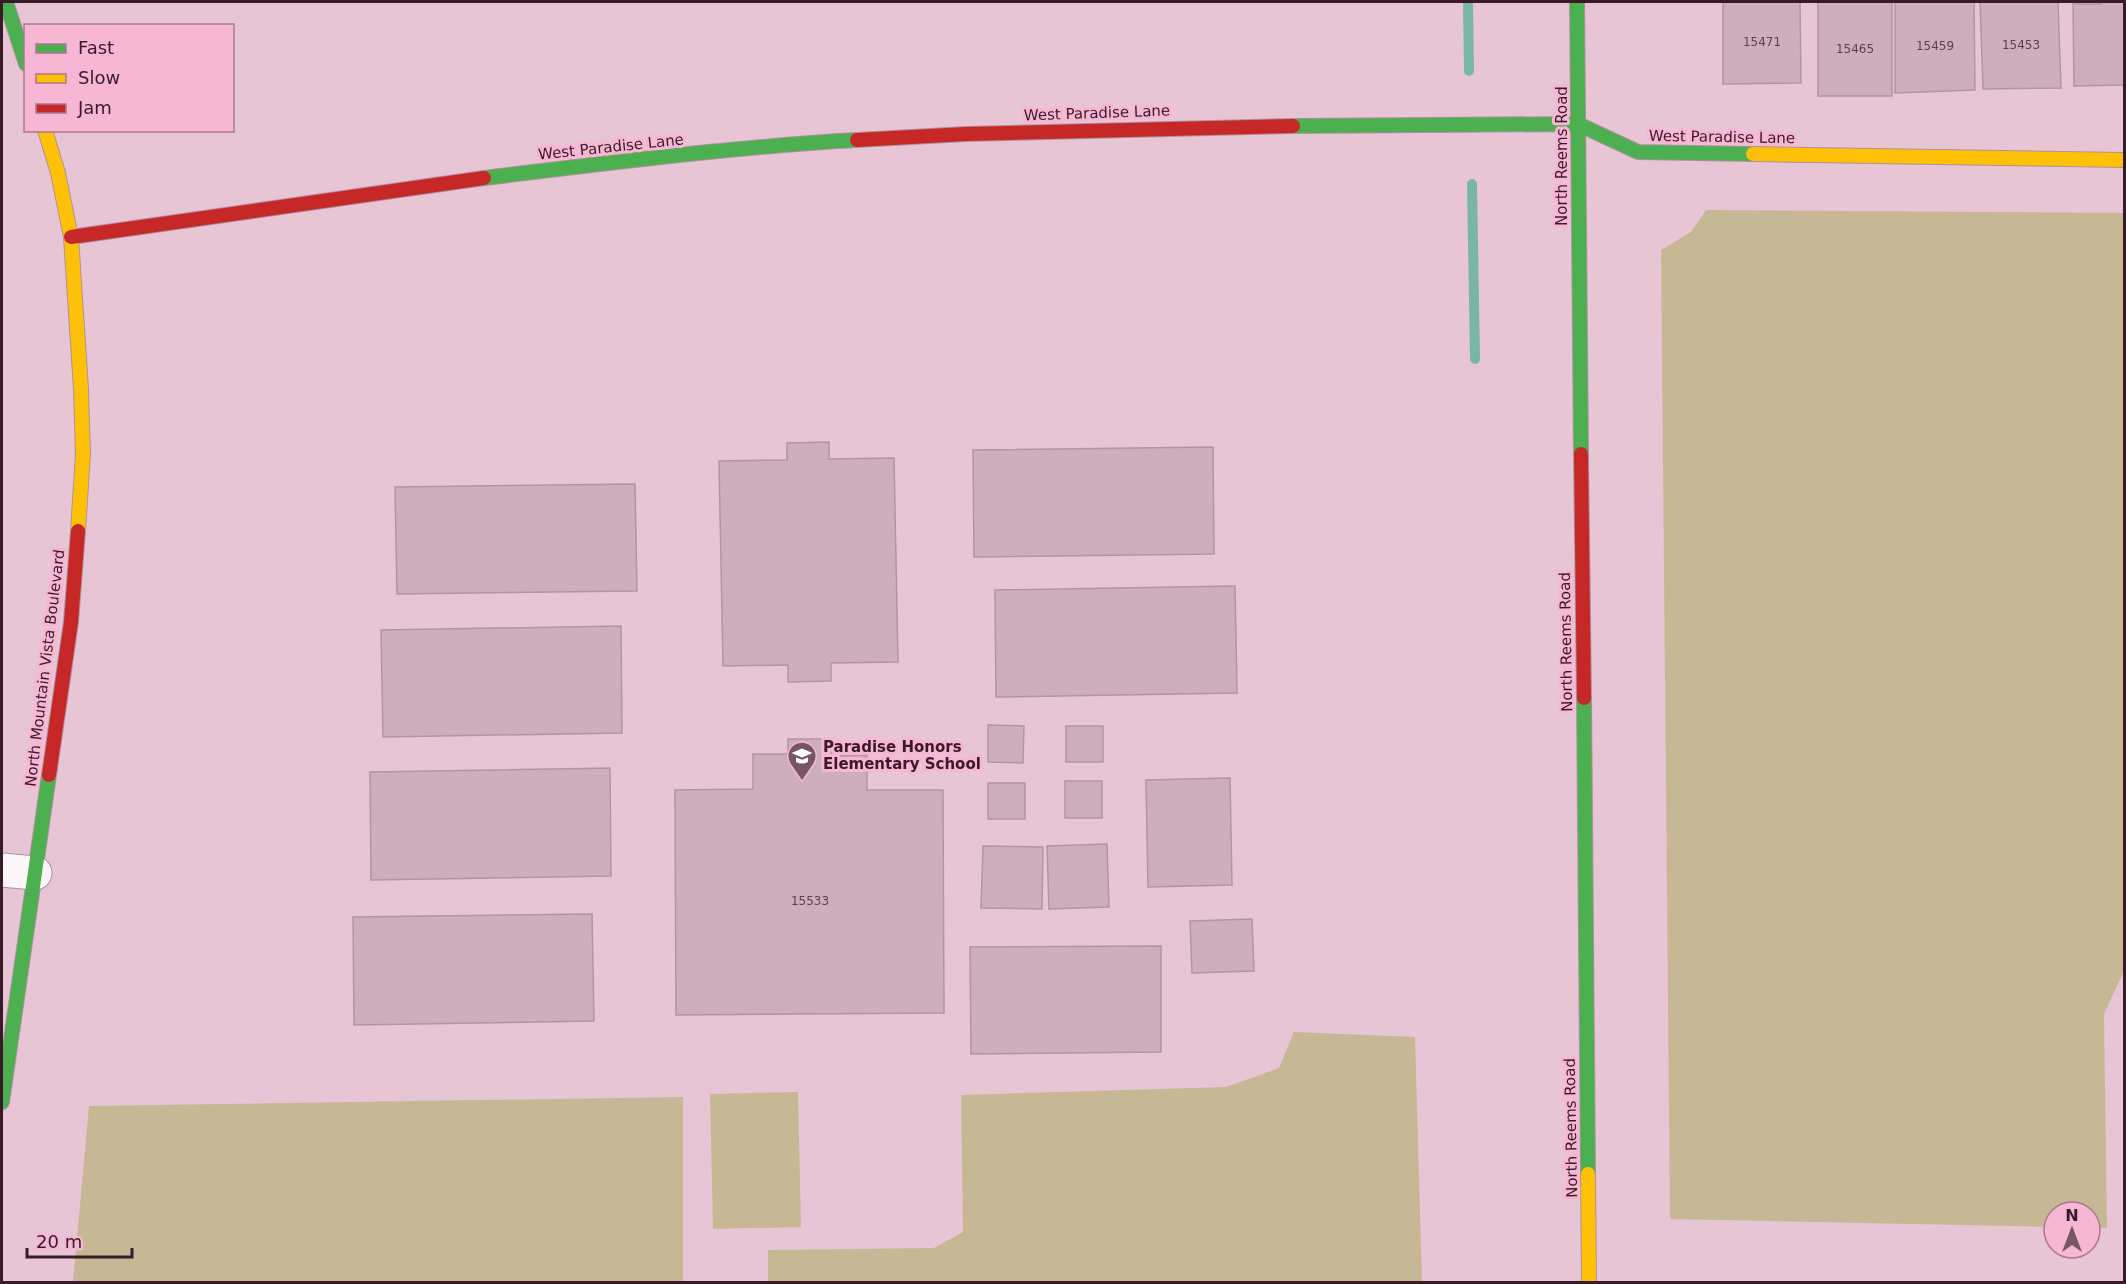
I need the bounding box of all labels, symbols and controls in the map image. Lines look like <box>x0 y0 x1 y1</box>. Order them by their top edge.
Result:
legend <box>24 24 234 132</box>
house number: 15471 <box>1743 35 1781 49</box>
text: Fast <box>78 37 114 58</box>
house number: 15453 <box>2002 38 2040 52</box>
house number: 15459 <box>1916 39 1954 53</box>
house number: 15465 <box>1836 42 1874 56</box>
text: Slow <box>78 67 120 88</box>
street label: North Reems Road <box>1553 86 1571 226</box>
text: Jam <box>77 97 112 118</box>
street label: West Paradise Lane <box>1024 101 1170 125</box>
street label: West Paradise Lane <box>1649 127 1795 147</box>
street label: West Paradise Lane <box>537 130 685 164</box>
street label: North Mountain Vista Boulevard <box>22 548 68 788</box>
street label: North Reems Road <box>1556 572 1576 712</box>
place label: Paradise Honors Elementary School <box>823 738 981 773</box>
school or university icon: Paradise Honors Elementary School <box>786 740 818 782</box>
house number: 15533 <box>791 894 829 908</box>
street label: North Reems Road <box>1561 1058 1581 1198</box>
north arrow <box>2042 1200 2102 1260</box>
text: N <box>2065 1206 2079 1225</box>
scale bar <box>27 1221 132 1259</box>
text: 20 m <box>36 1231 82 1252</box>

